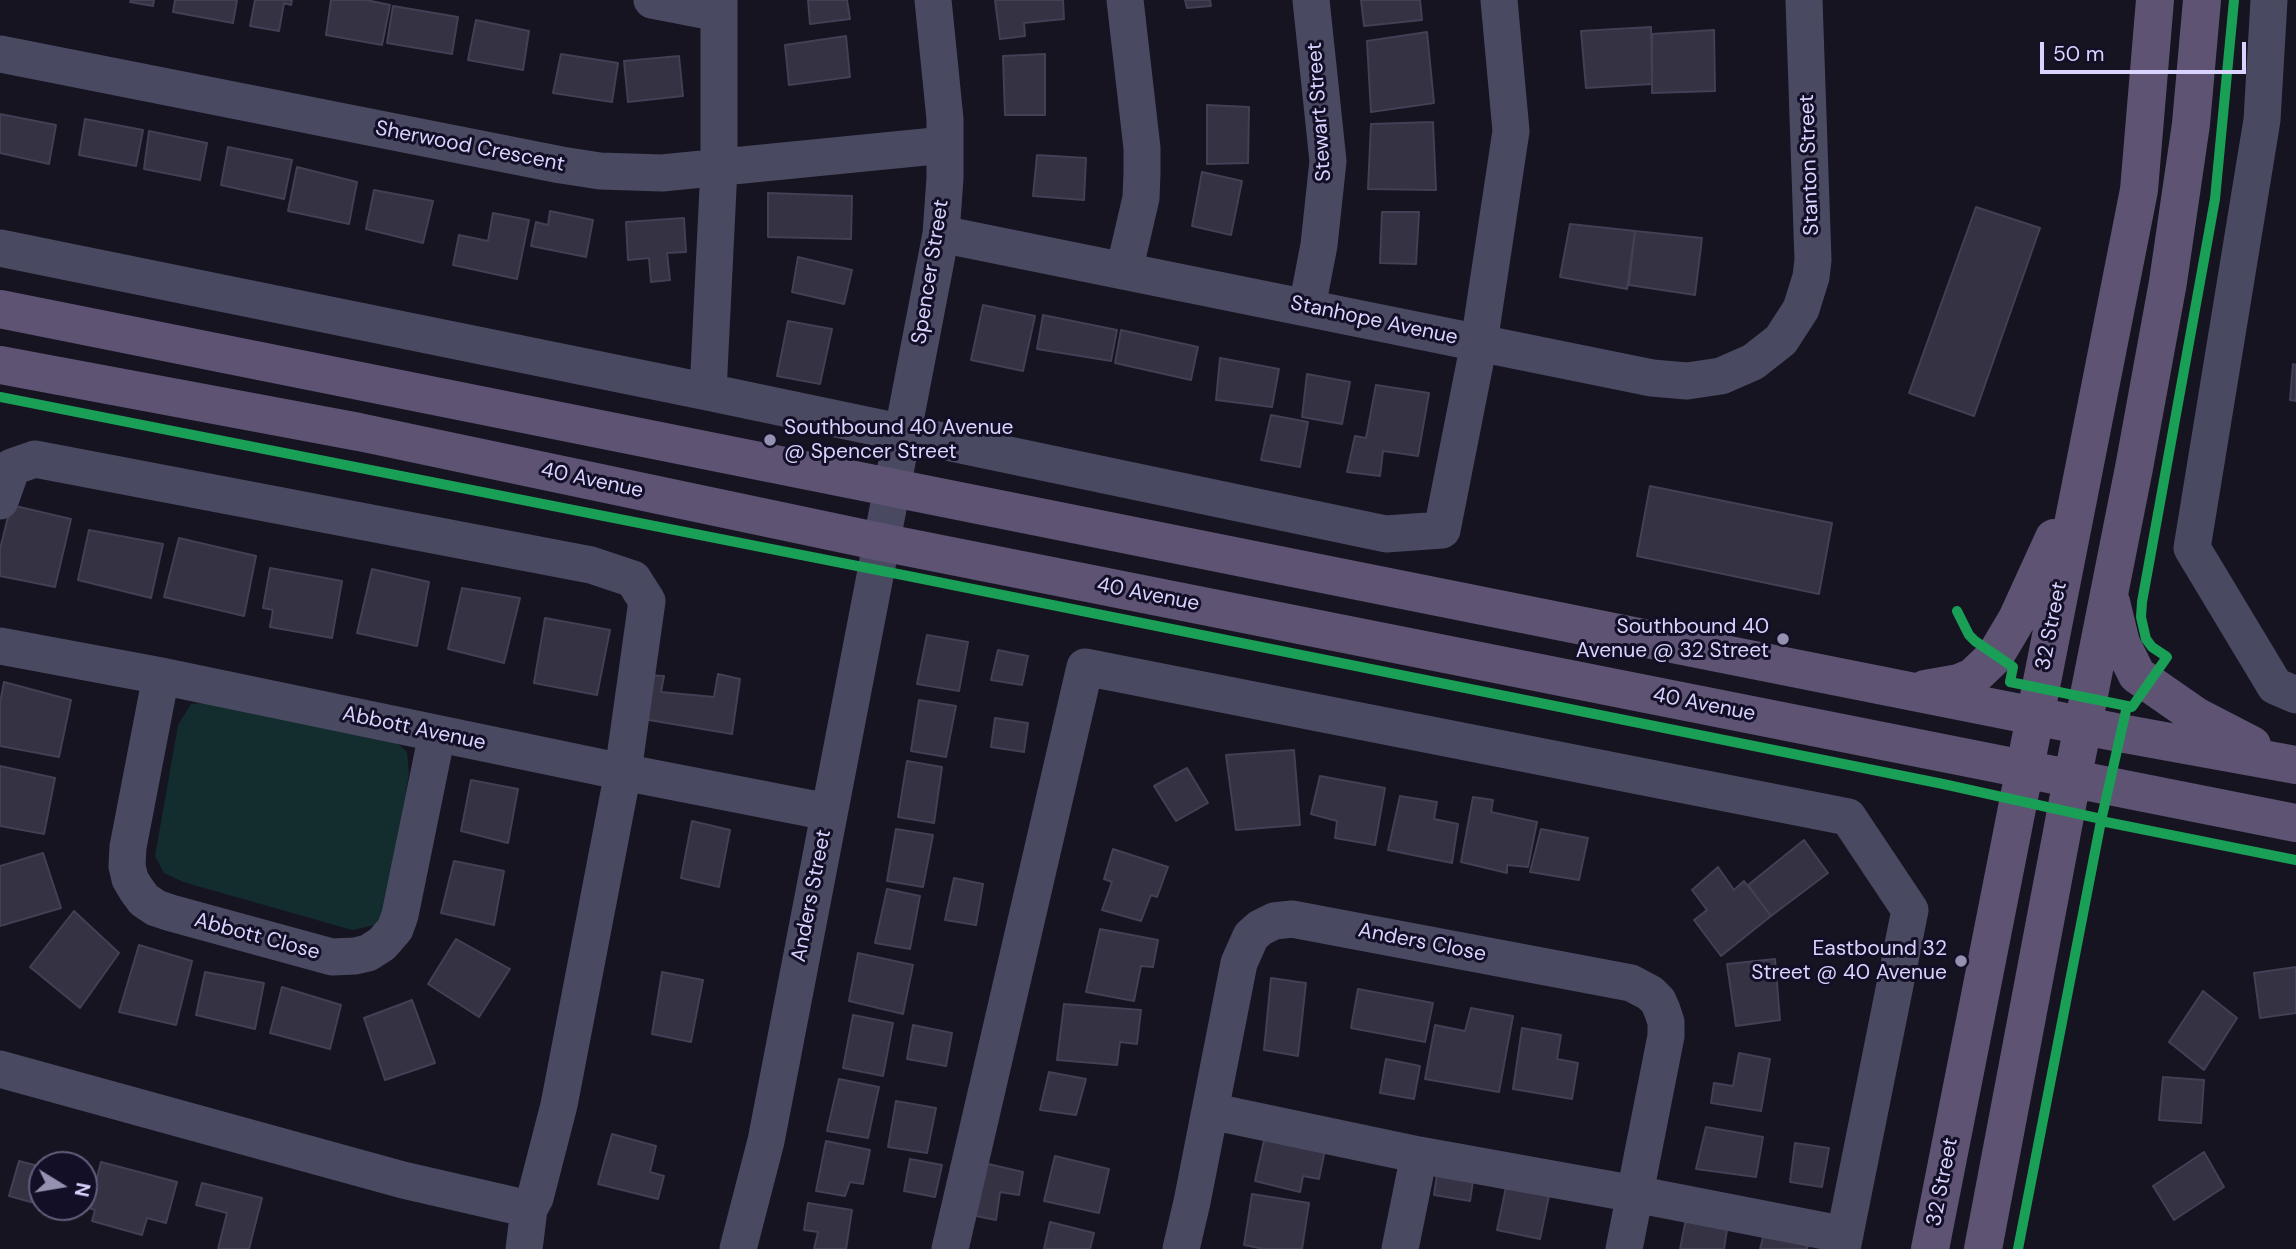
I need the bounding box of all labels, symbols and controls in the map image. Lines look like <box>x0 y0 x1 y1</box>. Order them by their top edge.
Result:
scale bar <box>2044 28 2250 72</box>
text: 50 m <box>2053 40 2104 68</box>
street label: Stewart Street <box>1303 41 1337 183</box>
street label: Stanton Street <box>1795 94 1825 236</box>
street label: Sherwood Crescent <box>373 116 567 178</box>
street label: Spencer Street <box>907 198 955 346</box>
street label: Stanhope Avenue <box>1288 291 1460 351</box>
place label: Southbound 40 Avenue @ Spencer Street <box>784 415 1013 465</box>
marker: Southbound 40 Avenue @ Spencer Street <box>762 432 778 448</box>
street label: 40 Avenue <box>538 458 646 504</box>
street label: 40 Avenue <box>1095 573 1201 617</box>
street label: 32 Street <box>2031 580 2073 672</box>
place label: Southbound 40 Avenue @ 32 Street <box>1576 614 1769 664</box>
marker: Southbound 40 Avenue @ 32 Street <box>1775 631 1791 647</box>
street label: 40 Avenue <box>1651 683 1757 727</box>
street label: Abbott Avenue <box>340 702 488 756</box>
street label: Anders Street <box>787 828 837 964</box>
street label: Abbott Close <box>191 908 323 966</box>
street label: Anders Close <box>1356 918 1488 968</box>
place label: Eastbound 32 Street @ 40 Avenue <box>1751 936 1947 986</box>
marker: Eastbound 32 Street @ 40 Avenue <box>1953 953 1969 969</box>
street label: 32 Street <box>1922 1136 1964 1228</box>
north arrow <box>28 1151 98 1221</box>
text: N <box>69 1181 96 1199</box>

